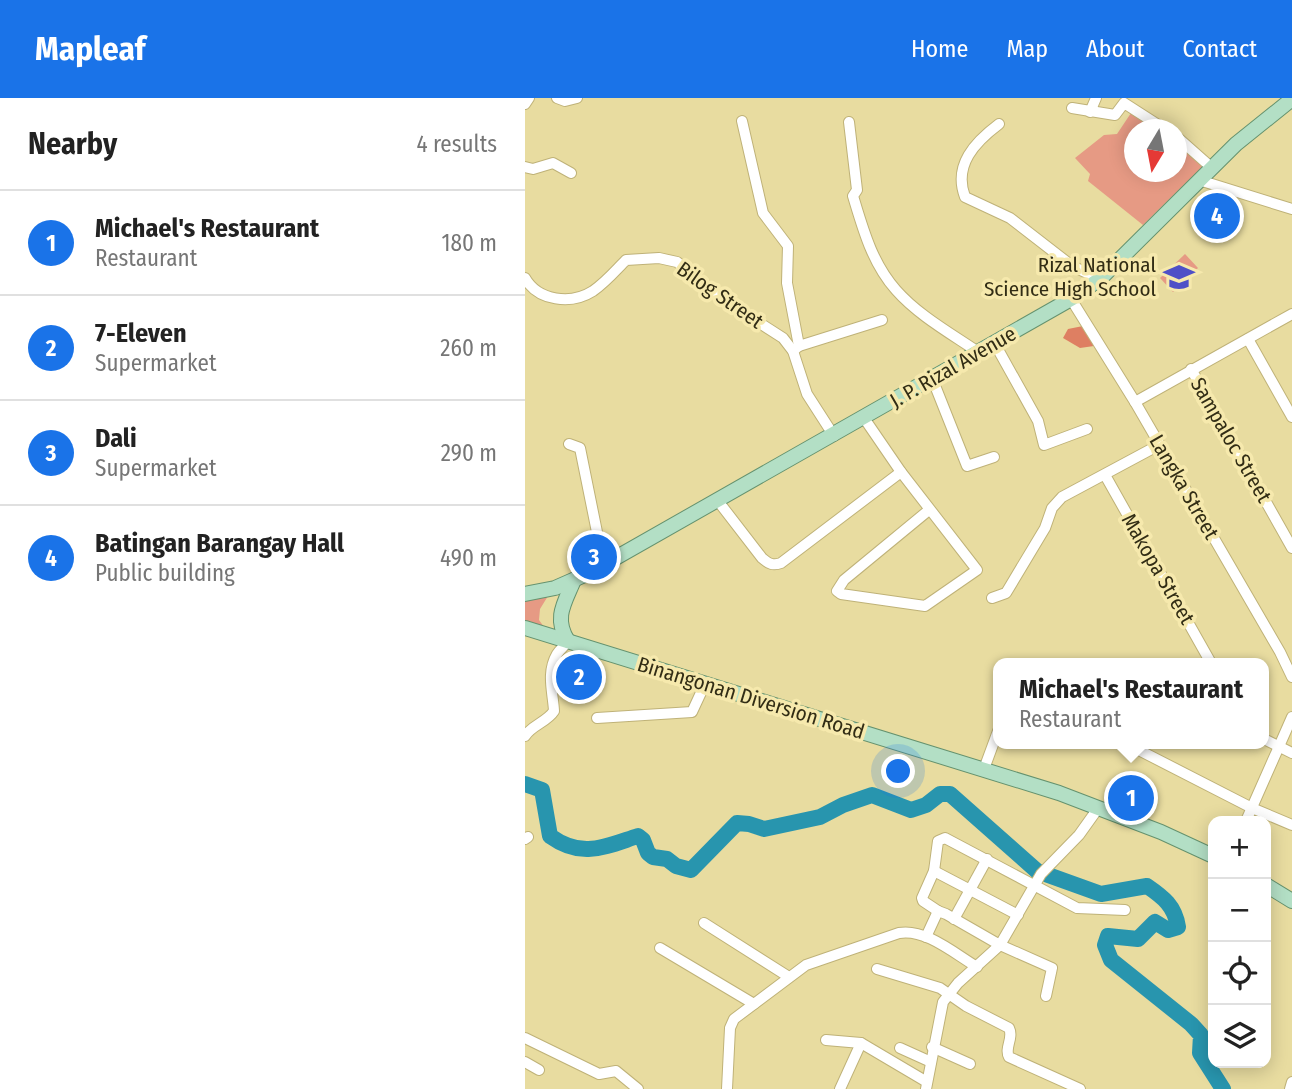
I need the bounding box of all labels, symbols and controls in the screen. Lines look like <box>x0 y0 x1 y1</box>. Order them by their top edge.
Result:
text: Mapleaf <box>35 29 146 69</box>
text: Home <box>911 35 968 63</box>
text: Map <box>1006 35 1048 63</box>
text: About <box>1086 35 1144 63</box>
text: Contact <box>1182 35 1257 63</box>
north arrow <box>1124 119 1187 182</box>
text: Nearby <box>28 126 117 162</box>
text: 4 results <box>416 130 497 158</box>
pin: 4 <box>1194 190 1240 242</box>
text: Michael's Restaurant <box>95 213 319 244</box>
text: 1 <box>46 229 56 257</box>
text: 180 m <box>441 229 497 257</box>
text: Restaurant <box>95 244 197 272</box>
place label: Rizal National Science High School <box>984 252 1156 302</box>
street label: Bilog Street <box>672 256 768 334</box>
school or university icon: Rizal National Science High School <box>1162 260 1196 294</box>
text: 7-Eleven <box>95 318 187 349</box>
street label: J. P. Rizal Avenue <box>885 320 1021 414</box>
text: 2 <box>46 334 56 362</box>
text: 260 m <box>440 334 497 362</box>
text: Supermarket <box>95 349 216 377</box>
street label: Sampaloc Street <box>1185 373 1277 507</box>
text: Dali <box>95 423 137 454</box>
street label: Langka Street <box>1144 430 1225 544</box>
text: 3 <box>46 439 56 467</box>
text: 290 m <box>441 439 497 467</box>
text: Supermarket <box>95 454 216 482</box>
street label: Makopa Street <box>1116 509 1200 629</box>
text: Batingan Barangay Hall <box>95 528 344 559</box>
pin: 3 <box>571 531 617 583</box>
text: 4 <box>45 544 57 572</box>
text: 490 m <box>440 544 497 572</box>
text: Public building <box>95 559 235 587</box>
pin: 2 <box>556 651 602 703</box>
street label: Binangonan Diversion Road <box>634 651 868 745</box>
popup <box>993 658 1269 749</box>
text: Michael's Restaurant <box>1019 674 1243 705</box>
text: Restaurant <box>1019 705 1121 733</box>
your location <box>881 754 915 788</box>
pin: 1 <box>1108 772 1154 824</box>
map controls <box>1208 816 1271 1068</box>
button: + <box>1208 816 1271 879</box>
button: − <box>1208 879 1271 942</box>
button: locate <box>1208 942 1271 1005</box>
button: layers <box>1208 1005 1271 1068</box>

